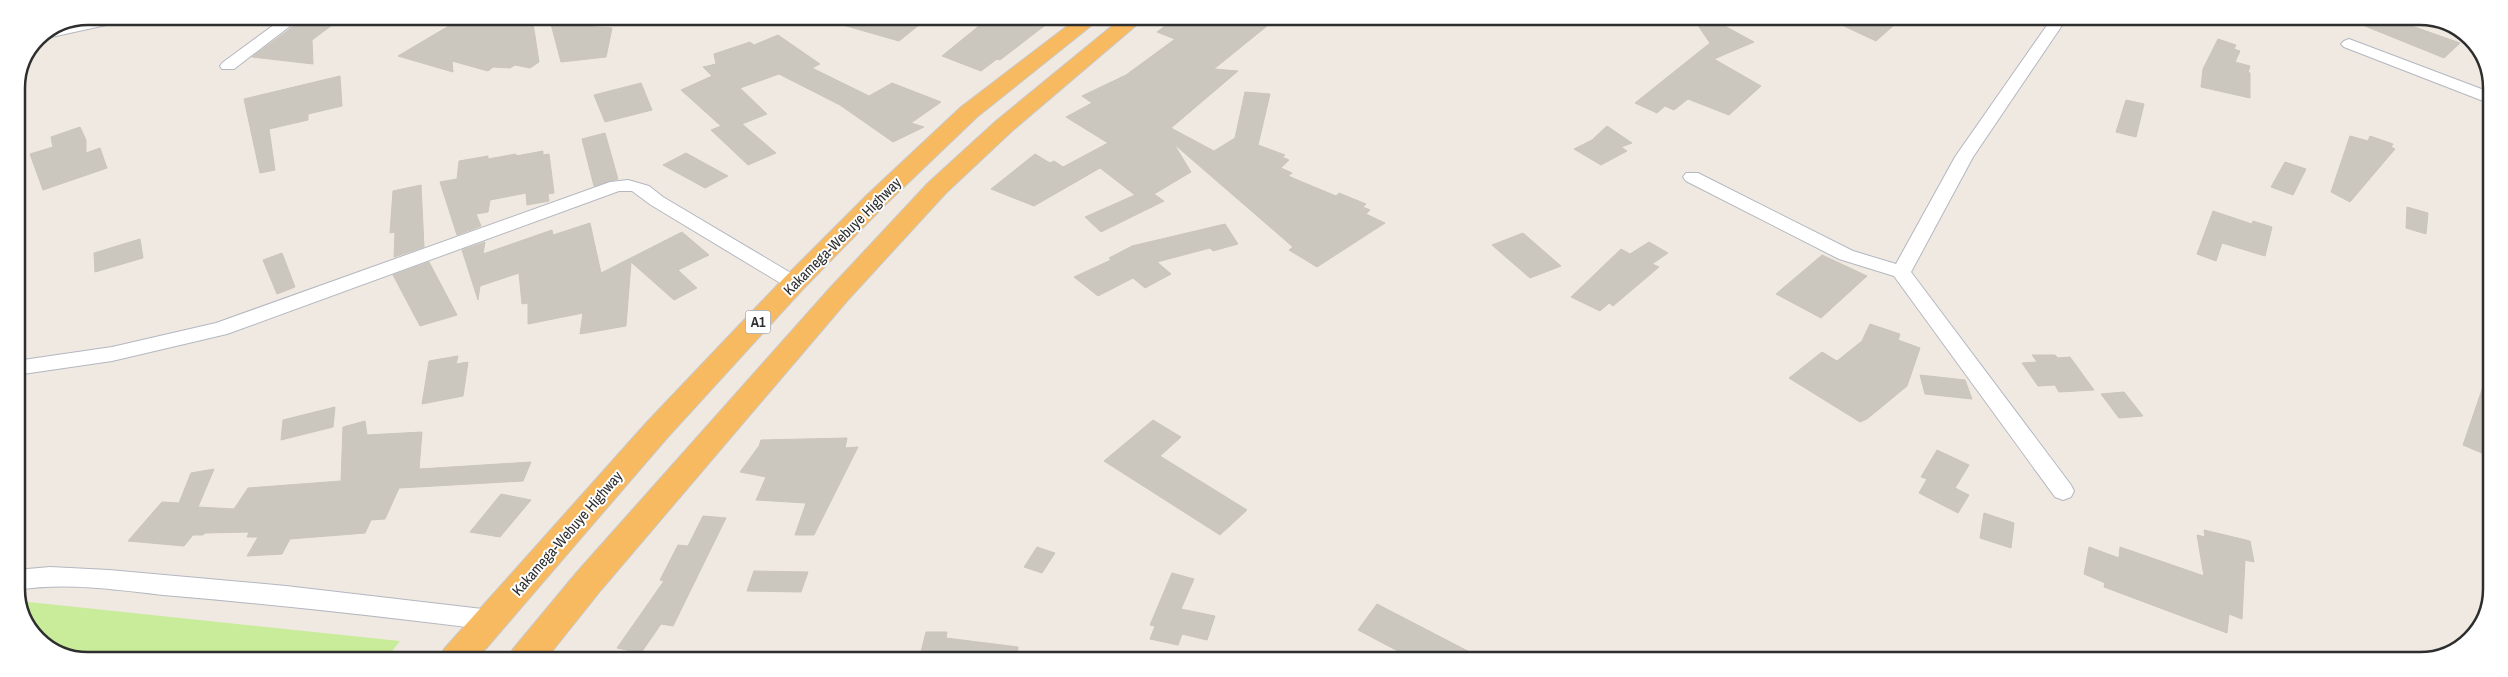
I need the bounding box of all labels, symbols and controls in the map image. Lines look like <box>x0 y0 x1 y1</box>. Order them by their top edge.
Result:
street label: Kakamega-Webuye Highway <box>778 172 906 300</box>
road number: A1 <box>746 311 770 334</box>
street label: Kakamega-Webuye Highway <box>507 465 628 600</box>

